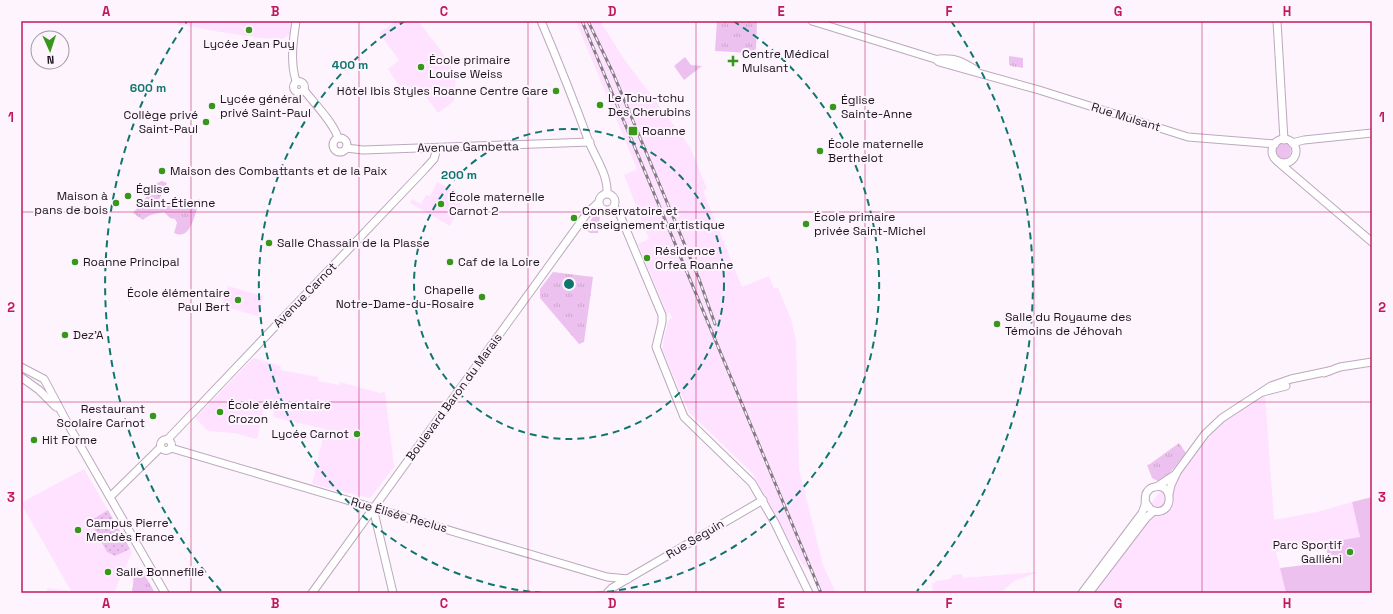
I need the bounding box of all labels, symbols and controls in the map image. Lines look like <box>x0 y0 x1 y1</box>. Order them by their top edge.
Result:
text: A <box>102 3 111 20</box>
text: B <box>271 3 280 20</box>
text: C <box>440 3 448 20</box>
text: D <box>608 3 617 20</box>
text: E <box>777 3 785 20</box>
text: F <box>946 3 953 20</box>
text: G <box>1114 3 1122 20</box>
text: H <box>1283 3 1291 20</box>
marker: Lycée Jean Puy <box>244 25 254 35</box>
north arrow <box>30 30 70 70</box>
place label: Lycée Jean Puy <box>203 36 295 52</box>
place label: Centre Médical Mulsant <box>742 46 829 76</box>
place label: École primaire Louise Weiss <box>429 52 510 82</box>
text: N <box>46 53 55 67</box>
marker: Centre Médical Mulsant <box>727 55 739 67</box>
text: 400 m <box>332 57 368 73</box>
marker: École primaire Louise Weiss <box>416 62 426 72</box>
text: 600 m <box>130 80 166 96</box>
place label: Hôtel Ibis Styles Roanne Centre Gare <box>337 83 548 99</box>
marker: Hôtel Ibis Styles Roanne Centre Gare <box>551 86 561 96</box>
place label: Le Tchu-tchu Des Cherubins <box>608 90 691 120</box>
place label: Lycée général privé Saint-Paul <box>220 91 311 121</box>
place label: Église Sainte-Anne <box>841 92 912 122</box>
street label: Rue Mulsant <box>1089 99 1163 135</box>
marker: Le Tchu-tchu Des Cherubins <box>595 100 605 110</box>
marker: Lycée général privé Saint-Paul <box>207 101 217 111</box>
marker: Église Sainte-Anne <box>828 102 838 112</box>
place label: Collège privé Saint-Paul <box>123 107 198 137</box>
text: 1 <box>8 109 14 126</box>
text: 1 <box>1379 109 1385 126</box>
marker: Collège privé Saint-Paul <box>201 117 211 127</box>
place label: Roanne <box>642 123 686 139</box>
marker: Roanne <box>627 125 639 137</box>
place label: École maternelle Berthelot <box>828 136 924 166</box>
street label: Avenue Gambetta <box>417 138 519 156</box>
marker: École maternelle Berthelot <box>815 146 825 156</box>
place label: Maison des Combattants et de la Paix <box>170 163 387 179</box>
marker: Maison des Combattants et de la Paix <box>157 166 167 176</box>
text: 200 m <box>441 167 477 183</box>
place label: Église Saint-Étienne <box>136 181 215 211</box>
place label: Maison à pans de bois <box>34 188 108 218</box>
place label: École maternelle Carnot 2 <box>449 189 545 219</box>
marker: Église Saint-Étienne <box>123 191 133 201</box>
marker: Maison à pans de bois <box>111 198 121 208</box>
marker: École maternelle Carnot 2 <box>436 199 446 209</box>
place label: Conservatoire et enseignement artistique <box>582 203 725 233</box>
place label: École primaire privée Saint-Michel <box>814 209 926 239</box>
marker: Conservatoire et enseignement artistique <box>569 213 579 223</box>
marker: École primaire privée Saint-Michel <box>801 219 811 229</box>
place label: Salle Chassain de la Plasse <box>277 235 430 251</box>
marker: Salle Chassain de la Plasse <box>264 238 274 248</box>
place label: Résidence Orfea Roanne <box>655 243 733 273</box>
marker: Résidence Orfea Roanne <box>642 253 652 263</box>
place label: Roanne Principal <box>83 254 180 270</box>
place label: Caf de la Loire <box>458 254 540 270</box>
marker: Roanne Principal <box>70 257 80 267</box>
marker: Caf de la Loire <box>445 257 455 267</box>
street label: Avenue Carnot <box>270 259 340 331</box>
centre of rings <box>562 277 576 291</box>
place label: Chapelle Notre-Dame-du-Rosaire <box>336 282 474 312</box>
place label: École élémentaire Paul Bert <box>127 285 230 315</box>
marker: Chapelle Notre-Dame-du-Rosaire <box>477 292 487 302</box>
marker: École élémentaire Paul Bert <box>233 295 243 305</box>
text: 2 <box>7 299 15 316</box>
text: 2 <box>1378 299 1386 316</box>
place label: Salle du Royaume des Témoins de Jéhovah <box>1005 309 1132 339</box>
marker: Salle du Royaume des Témoins de Jéhovah <box>992 319 1002 329</box>
place label: Dez'A <box>73 327 104 343</box>
marker: Dez'A <box>60 330 70 340</box>
street label: Boulevard Baron du Marais <box>402 330 506 464</box>
place label: École élémentaire Crozon <box>228 397 331 427</box>
place label: Restaurant Scolaire Carnot <box>57 401 145 431</box>
marker: École élémentaire Crozon <box>215 407 225 417</box>
marker: Restaurant Scolaire Carnot <box>148 411 158 421</box>
place label: Lycée Carnot <box>272 426 349 442</box>
marker: Lycée Carnot <box>352 429 362 439</box>
place label: Hit Forme <box>42 432 97 448</box>
marker: Hit Forme <box>29 435 39 445</box>
text: 3 <box>7 489 15 506</box>
text: 3 <box>1378 489 1386 506</box>
street label: Rue Élisée Reclus <box>349 494 449 536</box>
place label: Campus Pierre Mendès France <box>86 515 174 545</box>
street label: Rue Seguin <box>663 515 727 563</box>
marker: Campus Pierre Mendès France <box>73 525 83 535</box>
place label: Parc Sportif Galliéni <box>1273 537 1342 567</box>
marker: Parc Sportif Galliéni <box>1345 547 1355 557</box>
place label: Salle Bonnefille <box>116 564 204 580</box>
marker: Salle Bonnefille <box>103 567 113 577</box>
text: A <box>102 595 111 612</box>
text: B <box>271 595 280 612</box>
text: C <box>440 595 448 612</box>
text: D <box>608 595 617 612</box>
text: E <box>777 595 785 612</box>
text: F <box>946 595 953 612</box>
text: G <box>1114 595 1122 612</box>
text: H <box>1283 595 1291 612</box>

